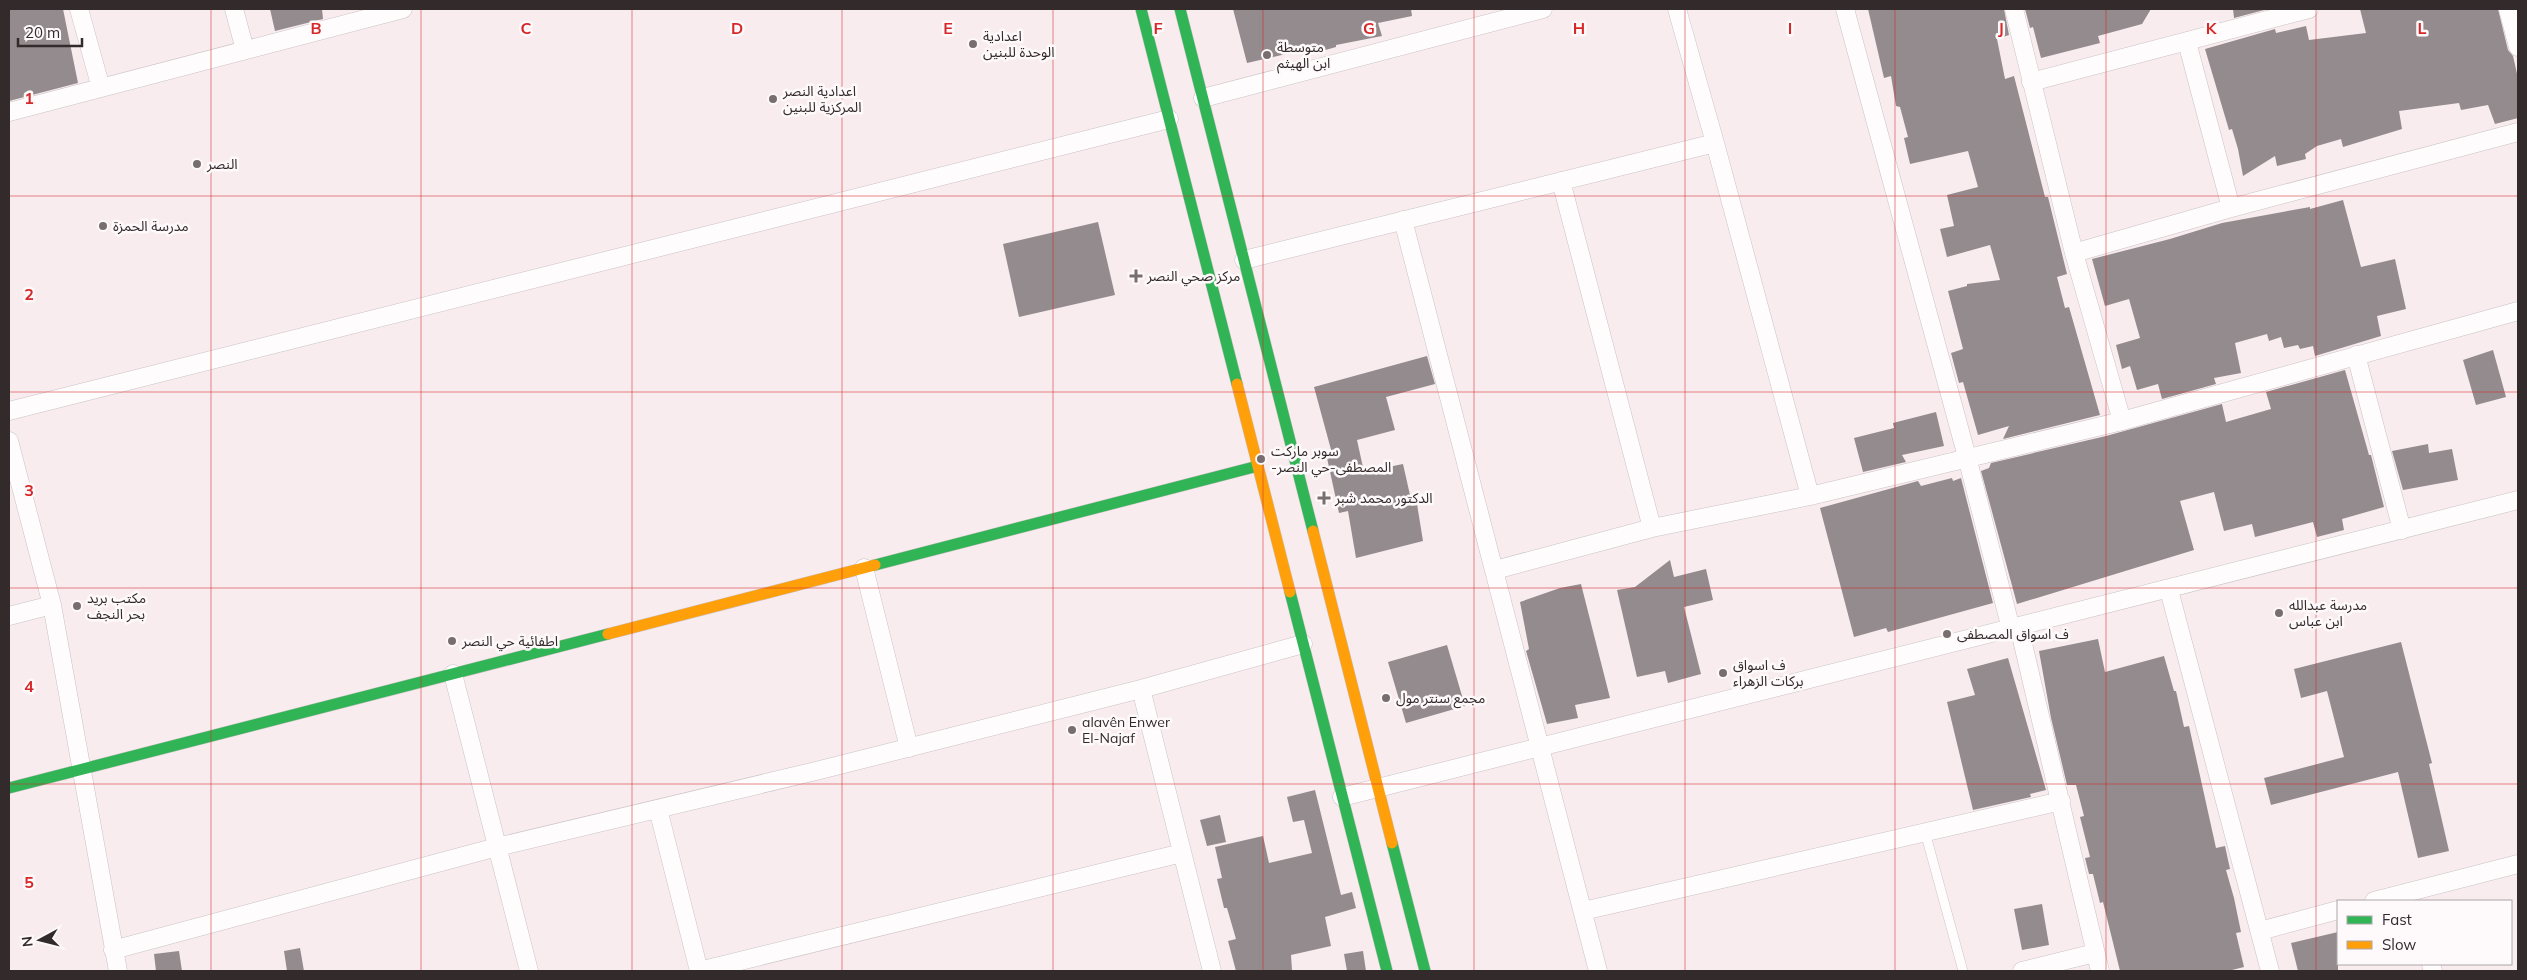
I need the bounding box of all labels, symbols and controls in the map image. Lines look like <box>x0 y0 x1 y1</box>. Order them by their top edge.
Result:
scale bar <box>18 15 81 47</box>
text: B <box>310 18 322 38</box>
text: C <box>521 18 532 38</box>
text: D <box>731 18 743 38</box>
text: E <box>943 18 953 38</box>
text: F <box>1153 18 1163 38</box>
text: G <box>1363 18 1375 38</box>
text: H <box>1573 18 1585 38</box>
text: I <box>1788 18 1792 38</box>
text: J <box>1998 18 2004 38</box>
text: K <box>2206 18 2218 38</box>
text: L <box>2418 18 2427 38</box>
text: 20 m <box>25 23 60 42</box>
place label: اعدادية الوحدة للبنين <box>983 27 1054 61</box>
marker: اعدادية الوحدة للبنين <box>967 38 979 50</box>
place label: متوسطة ابن الهيثم <box>1277 38 1330 74</box>
marker: متوسطة ابن الهيثم <box>1261 49 1273 61</box>
place label: اعدادية النصر المركزية للبنين <box>782 82 861 116</box>
text: 1 <box>24 88 34 108</box>
marker: اعدادية النصر المركزية للبنين <box>767 93 779 105</box>
place label: النصر <box>206 155 238 173</box>
marker: النصر <box>191 158 203 170</box>
place label: مدرسة الحمزة <box>113 217 189 235</box>
marker: مدرسة الحمزة <box>97 220 109 232</box>
place label: مركز صحي النصر <box>1146 267 1240 287</box>
marker: مركز صحي النصر <box>1129 269 1143 283</box>
text: 2 <box>24 284 34 304</box>
place label: سوبر ماركت -المصطفى-حي النصر <box>1271 442 1391 478</box>
marker: سوبر ماركت -المصطفى-حي النصر <box>1255 453 1267 465</box>
text: 3 <box>24 480 34 500</box>
place label: الدكتور محمد شبر <box>1334 489 1433 507</box>
marker: الدكتور محمد شبر <box>1317 491 1331 505</box>
place label: مكتب بريد بحر النجف <box>87 589 146 623</box>
place label: مدرسة عبدالله ابن عباس <box>2289 596 2367 630</box>
marker: مكتب بريد بحر النجف <box>71 600 83 612</box>
marker: مدرسة عبدالله ابن عباس <box>2273 607 2285 619</box>
place label: ف اسواق المصطفى <box>1957 625 2069 643</box>
marker: ف اسواق المصطفى <box>1941 628 1953 640</box>
place label: اطفائية حي النصر <box>461 632 558 652</box>
marker: اطفائية حي النصر <box>446 635 458 647</box>
place label: ف اسواق بركات الزهراء <box>1733 656 1804 690</box>
marker: ف اسواق بركات الزهراء <box>1717 667 1729 679</box>
text: 4 <box>24 676 34 696</box>
place label: مجمع سنتر مول <box>1396 689 1485 709</box>
marker: مجمع سنتر مول <box>1380 692 1392 704</box>
place label: alavên Enwer El-Najaf <box>1082 713 1171 747</box>
marker: alavên Enwer El-Najaf <box>1066 724 1078 736</box>
text: 5 <box>24 872 34 892</box>
legend <box>2337 900 2512 965</box>
text: Fast <box>2382 910 2412 929</box>
north arrow <box>15 915 65 965</box>
text: N <box>18 935 37 948</box>
text: Slow <box>2382 935 2416 954</box>

